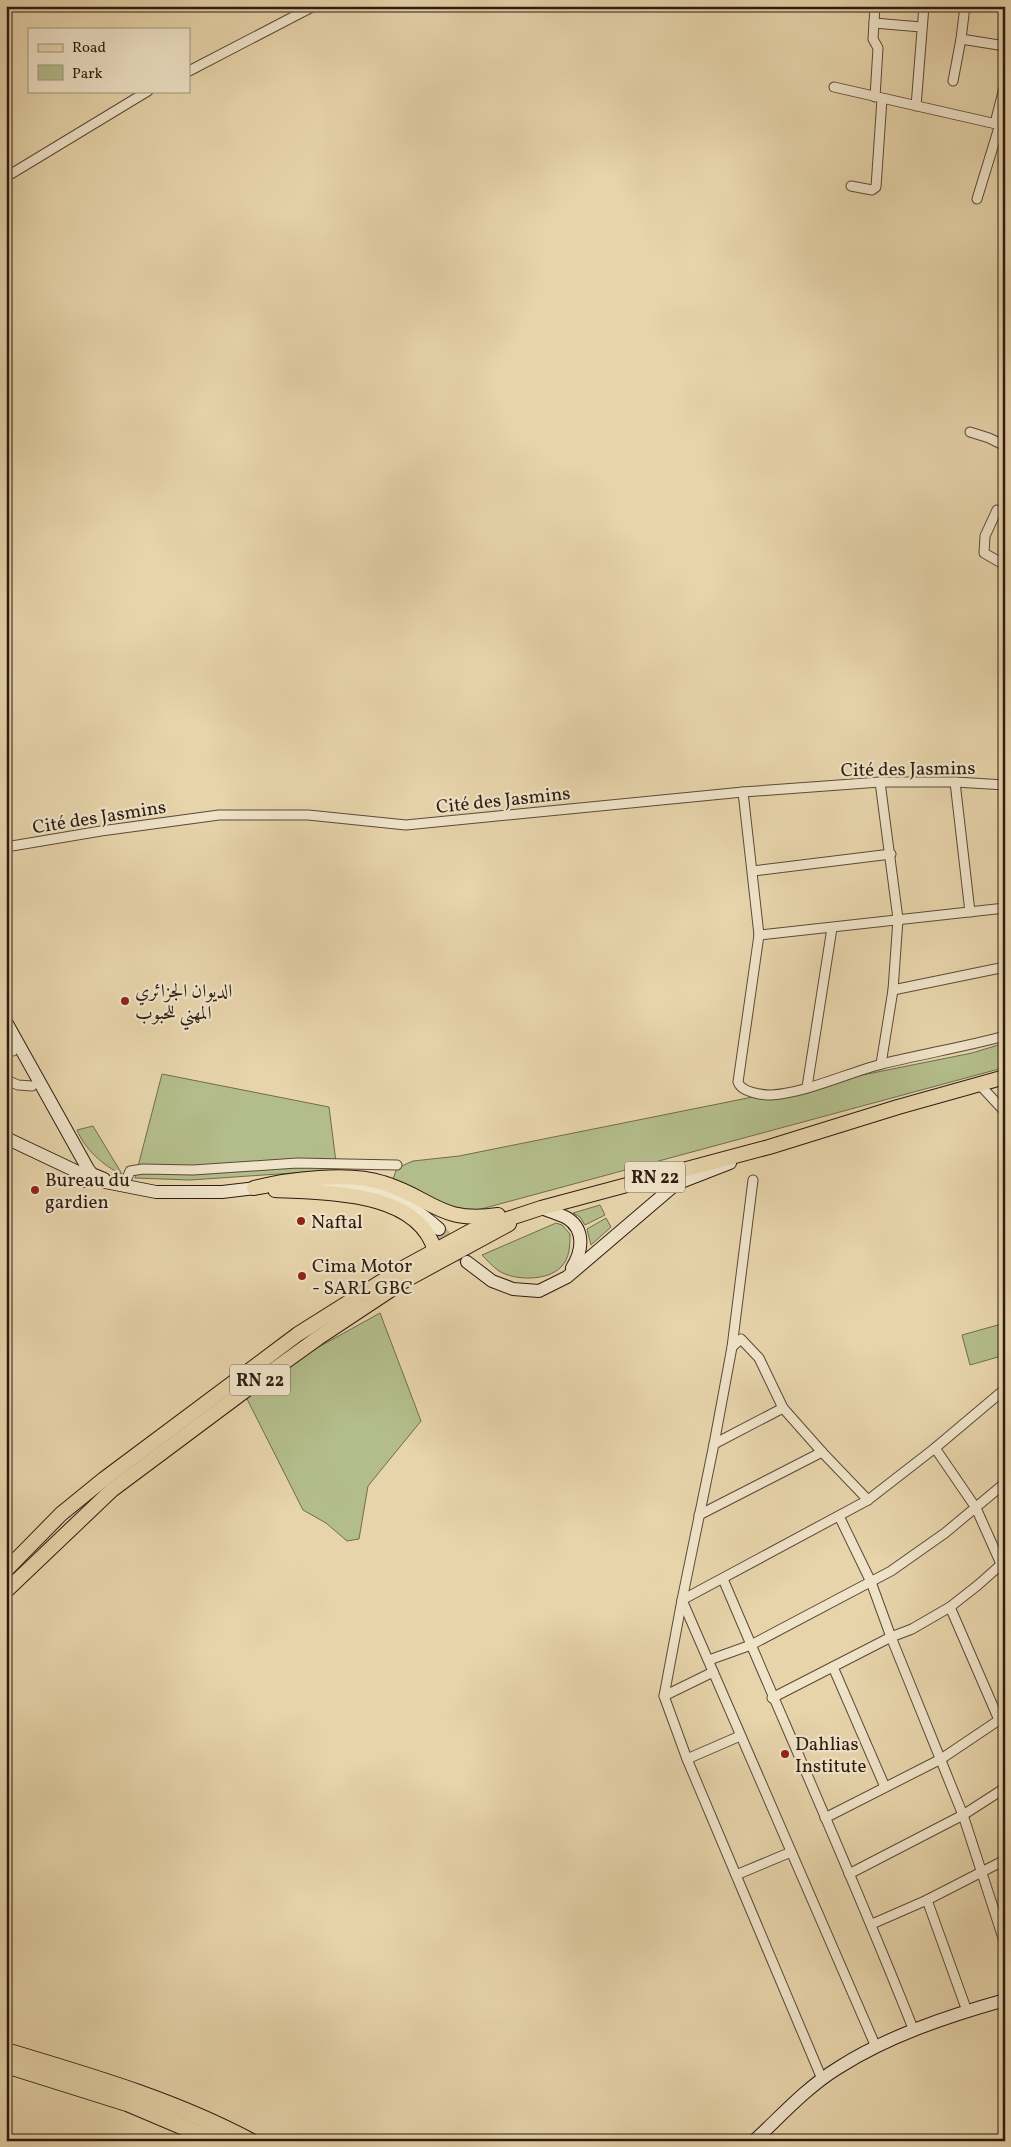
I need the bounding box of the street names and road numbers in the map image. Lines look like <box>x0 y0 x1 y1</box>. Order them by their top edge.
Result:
street label: Cité des Jasmins <box>840 756 976 784</box>
street label: Cité des Jasmins <box>435 781 572 821</box>
street label: Cité des Jasmins <box>31 795 168 841</box>
road number: RN 22 <box>625 1162 685 1192</box>
road number: RN 22 <box>230 1364 290 1396</box>

